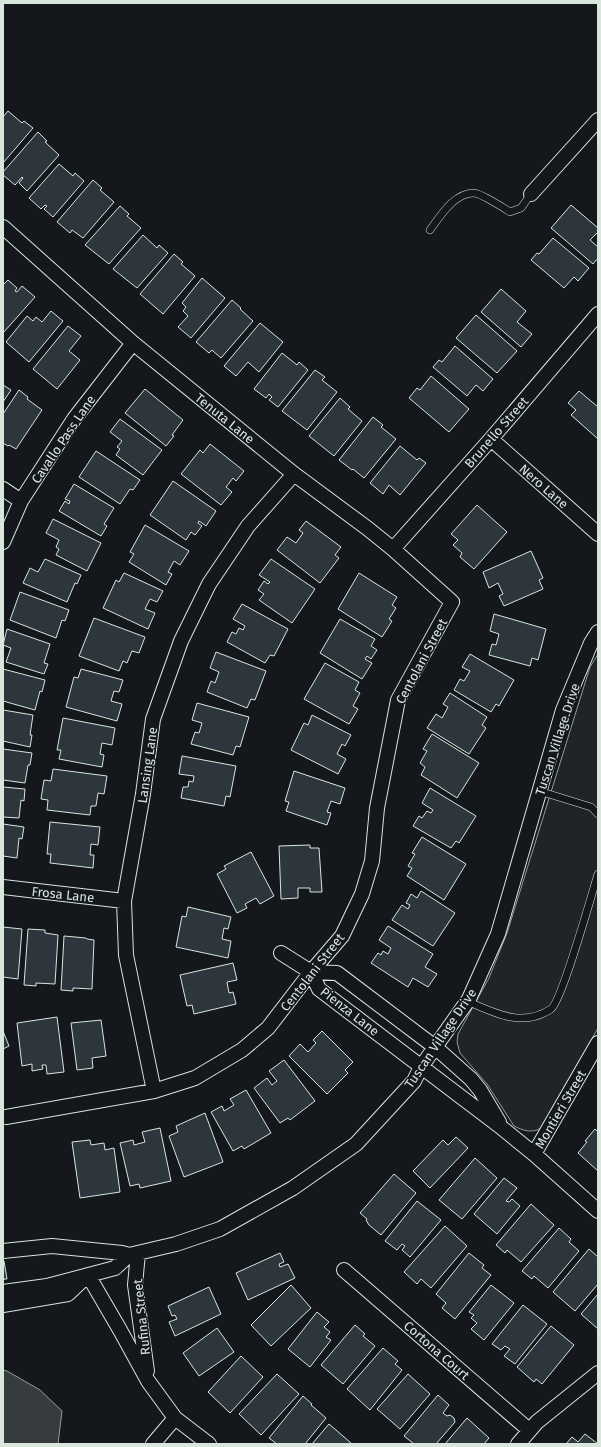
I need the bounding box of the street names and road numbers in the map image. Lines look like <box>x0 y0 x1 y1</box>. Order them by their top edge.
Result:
street label: Tenuta Lane <box>192 390 257 447</box>
street label: Cavallo Pass Lane <box>28 392 98 486</box>
street label: Brunello Street <box>462 394 531 471</box>
street label: Nero Lane <box>516 461 571 512</box>
street label: Centolani Street <box>393 616 450 707</box>
street label: Tuscan Village Drive <box>532 681 583 797</box>
street label: Lansing Lane <box>135 726 160 804</box>
street label: Frosa Lane <box>31 884 95 905</box>
street label: Centolani Street <box>277 930 348 1014</box>
street label: Pienza Lane <box>317 984 382 1039</box>
street label: Tuscan Village Drive <box>401 986 479 1091</box>
street label: Montieri Street <box>532 1067 589 1151</box>
street label: Rufina Street <box>130 1278 153 1356</box>
street label: Cortona Court <box>401 1318 473 1383</box>

